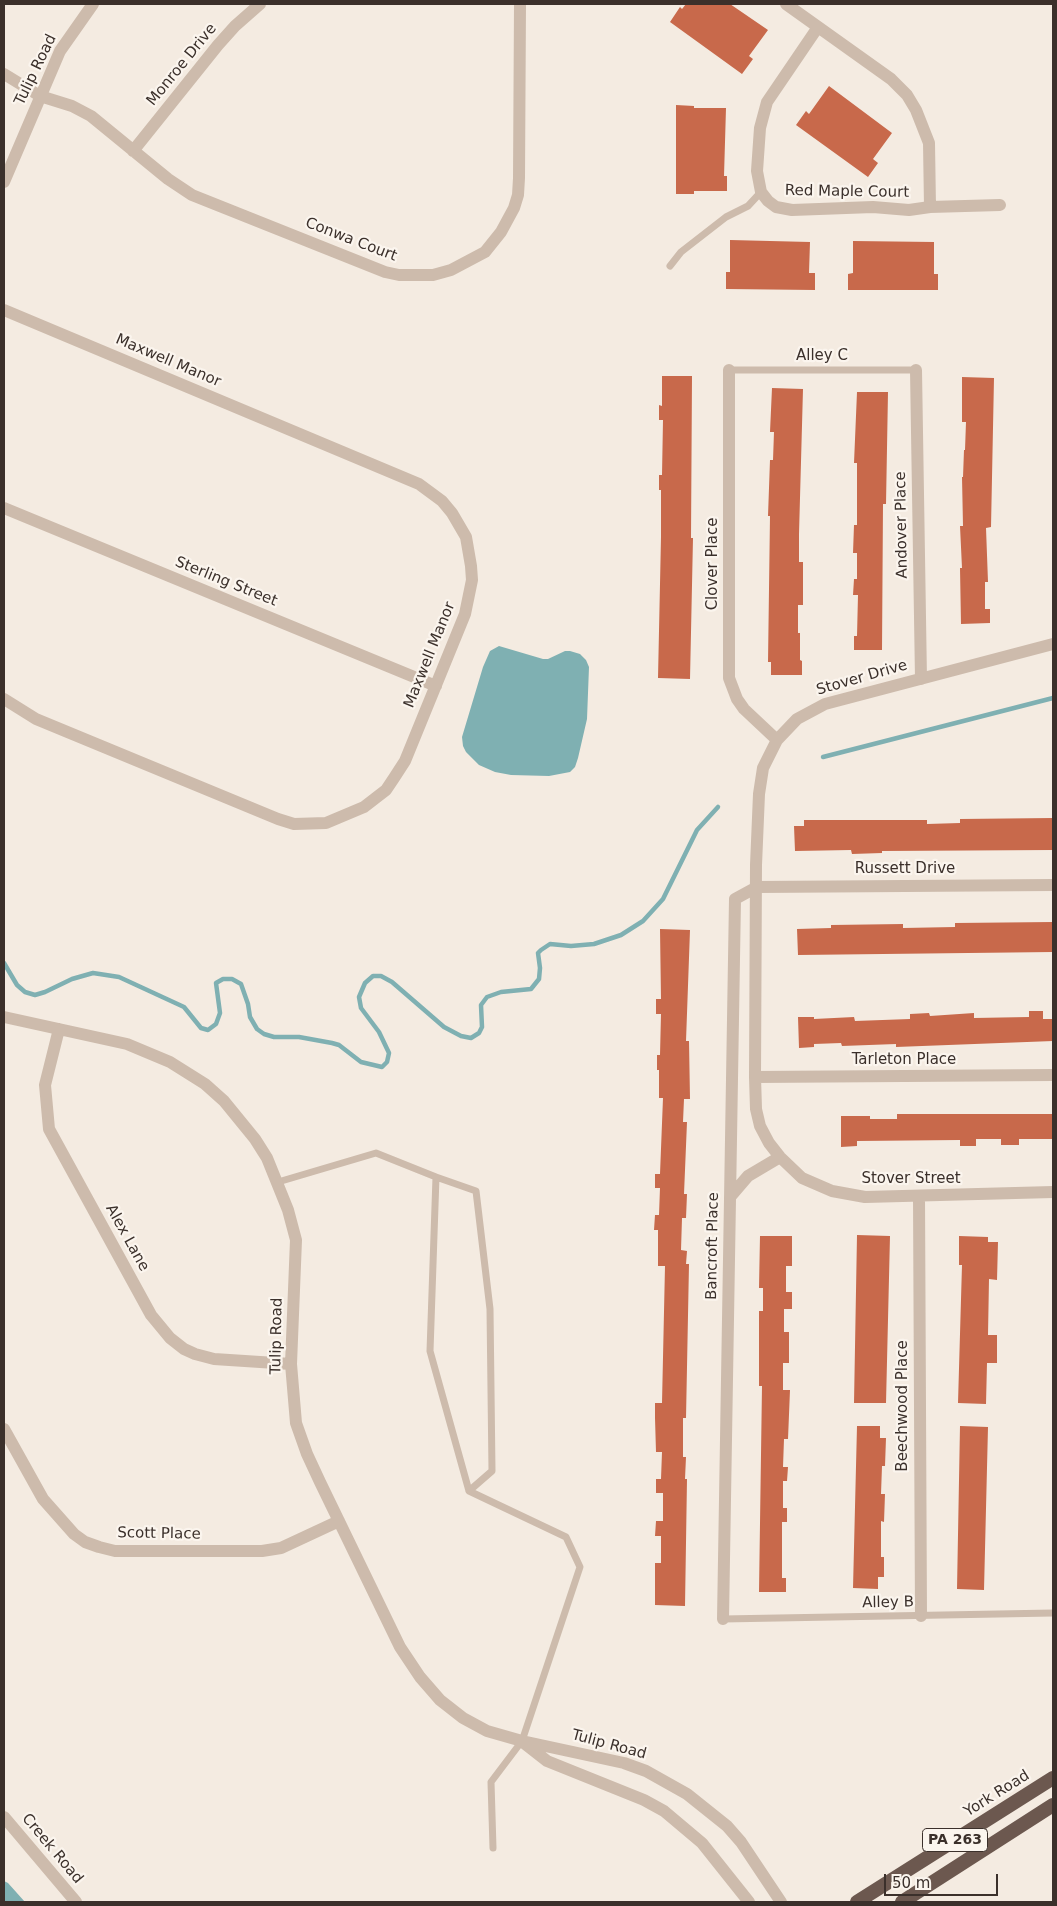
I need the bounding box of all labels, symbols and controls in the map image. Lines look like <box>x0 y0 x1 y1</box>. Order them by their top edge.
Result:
street label: Monroe Drive <box>143 20 221 110</box>
street label: Tulip Road <box>11 32 61 108</box>
street label: Red Maple Court <box>785 182 909 202</box>
street label: Conwa Court <box>303 214 399 266</box>
street label: Maxwell Manor <box>113 331 223 391</box>
street label: Alley C <box>796 347 848 365</box>
street label: Andover Place <box>892 471 912 579</box>
street label: Clover Place <box>704 518 722 610</box>
street label: Sterling Street <box>172 553 280 611</box>
street label: Maxwell Manor <box>401 599 459 711</box>
street label: Stover Drive <box>815 656 909 700</box>
street label: Russett Drive <box>855 860 955 878</box>
street label: Tarleton Place <box>852 1051 956 1069</box>
street label: Stover Street <box>861 1170 961 1188</box>
street label: Bancroft Place <box>703 1192 723 1300</box>
street label: Alex Lane <box>101 1202 153 1274</box>
street label: Tulip Road <box>267 1298 287 1374</box>
street label: Beechwood Place <box>894 1340 912 1472</box>
street label: Scott Place <box>117 1524 201 1544</box>
street label: Alley B <box>862 1594 914 1612</box>
street label: Tulip Road <box>570 1726 648 1764</box>
street label: York Road <box>961 1767 1033 1821</box>
street label: Creek Road <box>18 1810 86 1888</box>
road number: PA 263 <box>922 1828 988 1852</box>
scale bar <box>887 1864 1001 1896</box>
text: 50 m <box>892 1874 930 1892</box>

